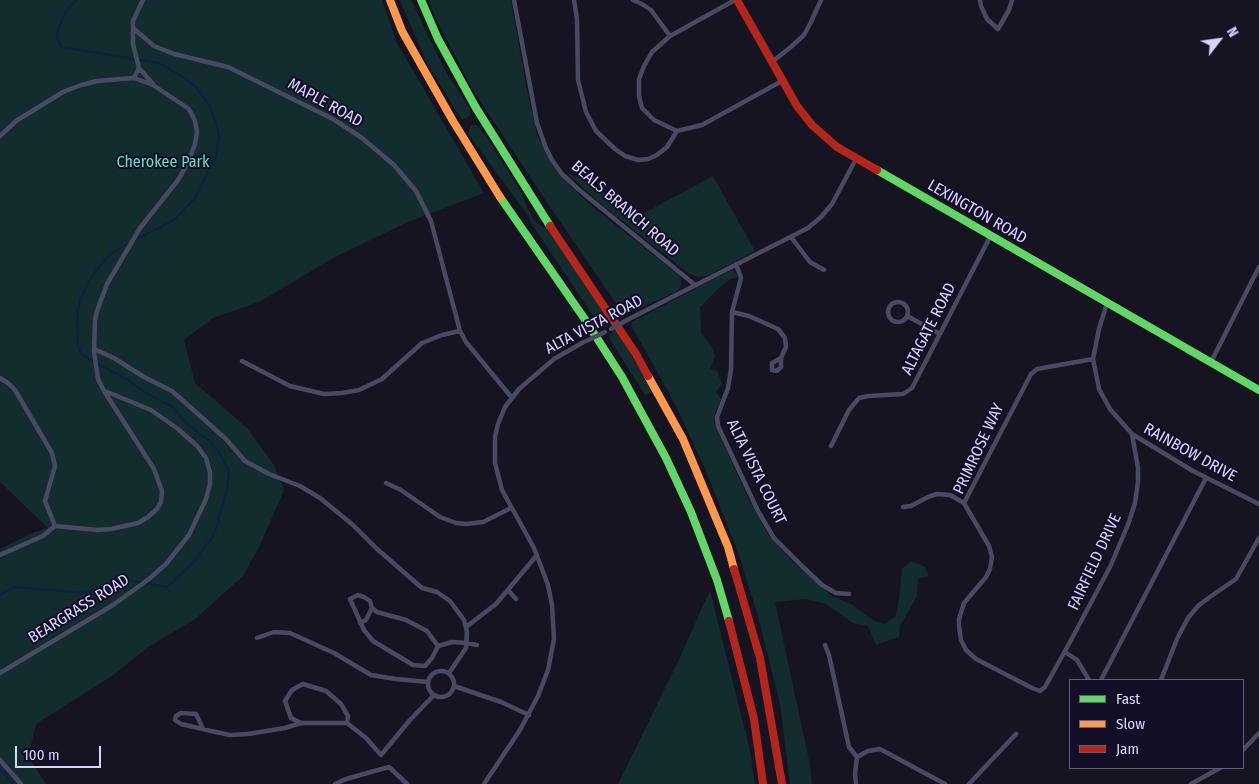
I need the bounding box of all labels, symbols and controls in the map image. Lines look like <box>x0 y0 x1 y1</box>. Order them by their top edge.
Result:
north arrow <box>1194 15 1244 65</box>
text: N <box>1223 24 1242 40</box>
street label: MAPLE ROAD <box>284 75 366 131</box>
park label: Cherokee Park <box>116 153 210 173</box>
street label: BEALS BRANCH ROAD <box>567 157 683 261</box>
street label: LEXINGTON ROAD <box>924 176 1030 248</box>
street label: ALTAGATE ROAD <box>898 280 960 378</box>
street label: ALTA VISTA ROAD <box>542 291 646 359</box>
street label: PRIMROSE WAY <box>950 401 1008 497</box>
street label: ALTA VISTA COURT <box>722 416 790 528</box>
street label: RAINBOW DRIVE <box>1140 420 1240 486</box>
street label: FAIRFIELD DRIVE <box>1064 511 1126 613</box>
street label: BEARGRASS ROAD <box>25 570 133 648</box>
legend <box>1069 679 1244 769</box>
text: Fast <box>1116 690 1140 708</box>
text: Slow <box>1116 715 1145 733</box>
scale bar <box>18 736 104 768</box>
text: Jam <box>1116 740 1139 758</box>
text: 100 m <box>23 746 60 764</box>

